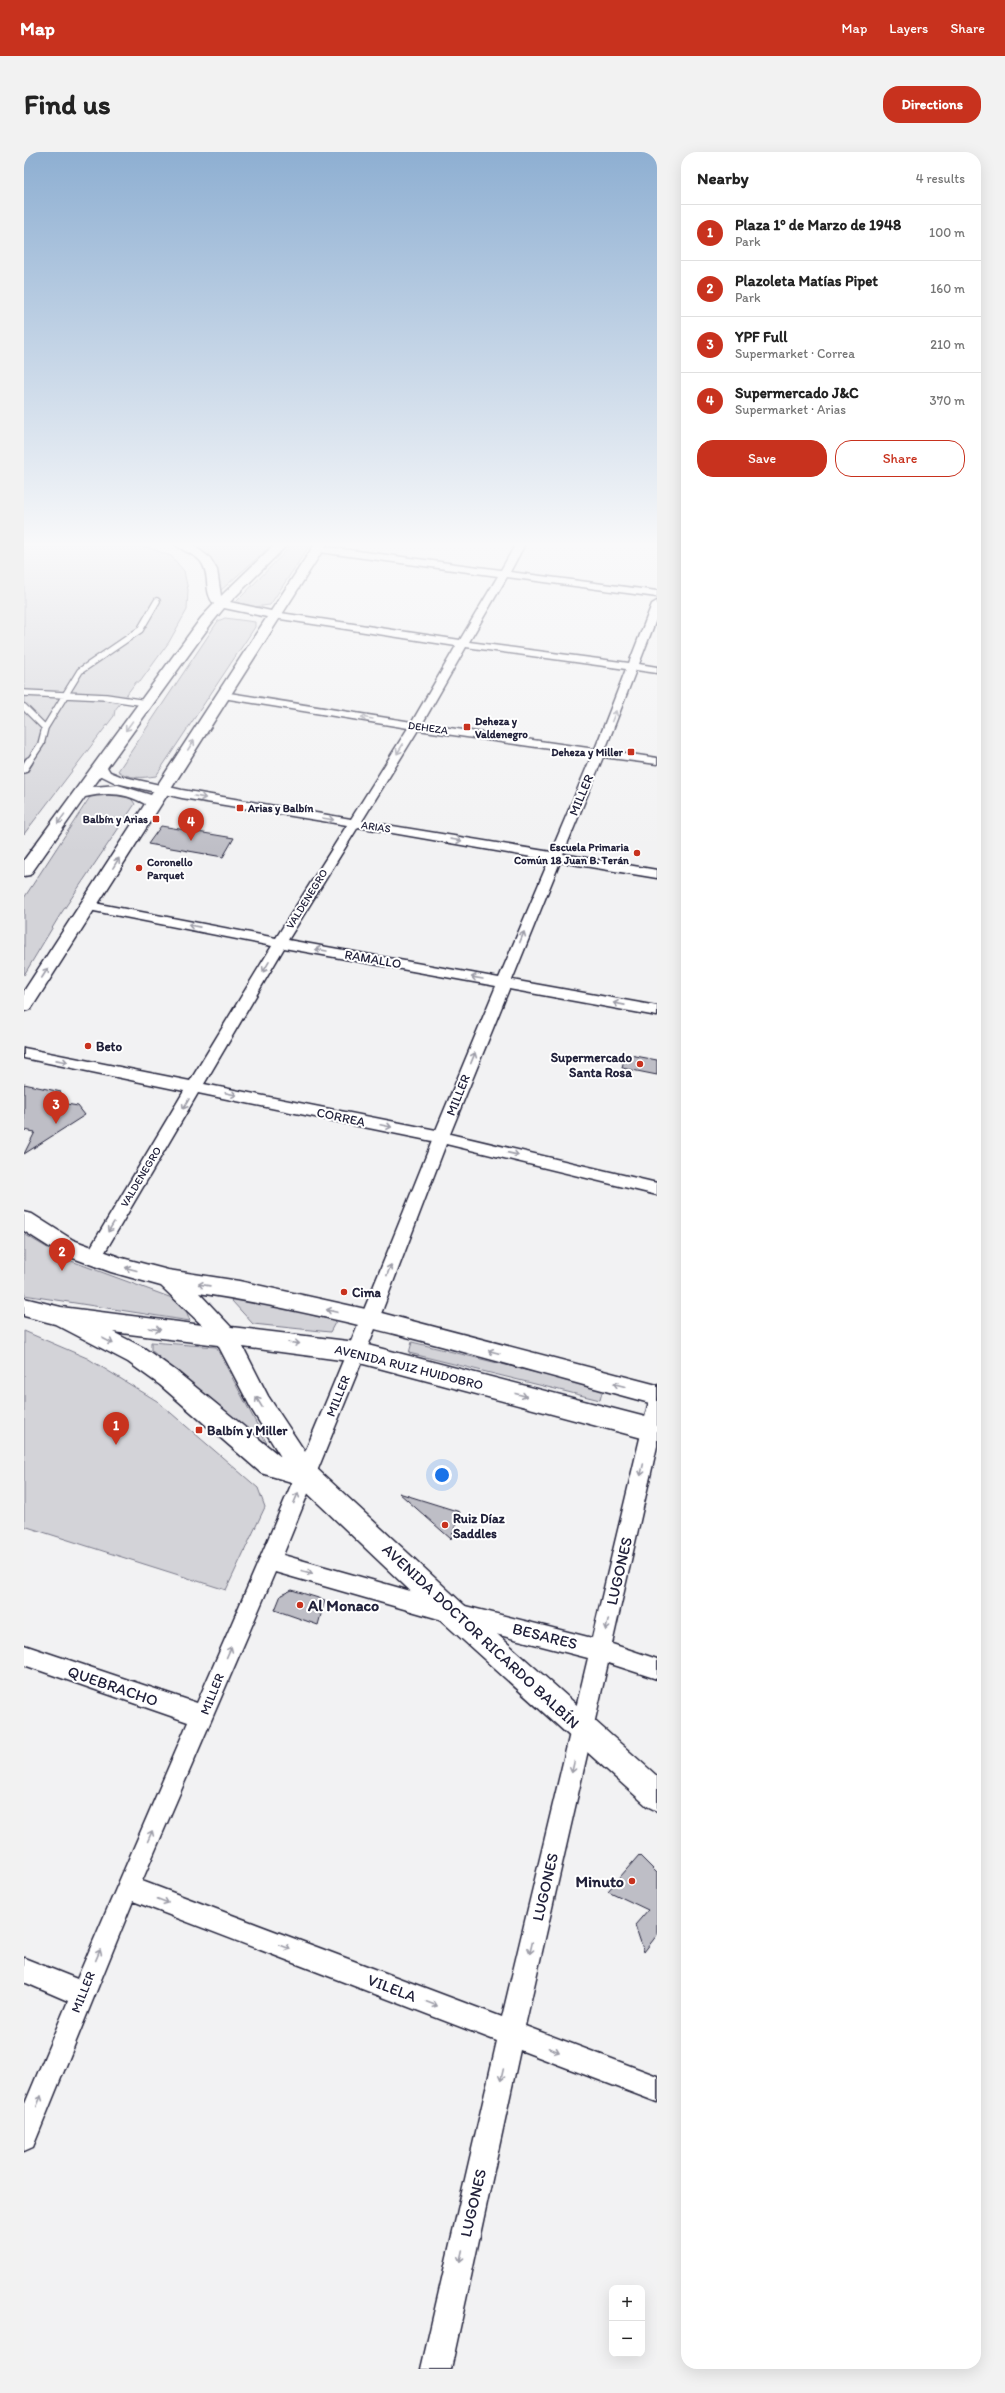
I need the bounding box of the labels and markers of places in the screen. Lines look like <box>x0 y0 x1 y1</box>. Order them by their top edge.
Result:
place label: Deheza y Valdenegro <box>475 715 528 742</box>
marker: Deheza y Valdenegro <box>462 722 472 732</box>
place label: Deheza y Miller <box>551 746 624 760</box>
marker: Deheza y Miller <box>626 747 636 757</box>
place label: Arias y Balbín <box>247 802 314 816</box>
marker: Arias y Balbín <box>235 803 245 813</box>
pin: 4 <box>178 808 204 841</box>
place label: Balbín y Arias <box>83 813 148 827</box>
marker: Balbín y Arias <box>151 814 161 824</box>
place label: Escuela Primaria Común 18 Juan B. Terán <box>514 841 629 867</box>
marker: Escuela Primaria Común 18 Juan B. Terán <box>632 848 642 858</box>
place label: Coronello Parquet <box>147 856 193 883</box>
marker: Coronello Parquet <box>134 863 144 873</box>
place label: Beto <box>96 1039 122 1054</box>
marker: Beto <box>83 1041 93 1051</box>
place label: Supermercado Santa Rosa <box>551 1050 632 1080</box>
marker: Supermercado Santa Rosa <box>635 1059 645 1069</box>
pin: 3 <box>43 1091 69 1124</box>
pin: 2 <box>49 1238 75 1271</box>
place label: Cima <box>352 1285 382 1300</box>
marker: Cima <box>339 1287 349 1297</box>
pin: 1 <box>103 1412 129 1445</box>
place label: Balbín y Miller <box>207 1423 288 1439</box>
marker: Balbín y Miller <box>194 1425 204 1435</box>
place label: Ruiz Díaz Saddles <box>453 1511 506 1541</box>
marker: Ruiz Díaz Saddles <box>440 1520 450 1530</box>
place label: Al Monaco <box>307 1596 379 1615</box>
marker: Al Monaco <box>295 1600 305 1610</box>
place label: Minuto <box>575 1872 624 1891</box>
marker: Minuto <box>627 1876 637 1886</box>

